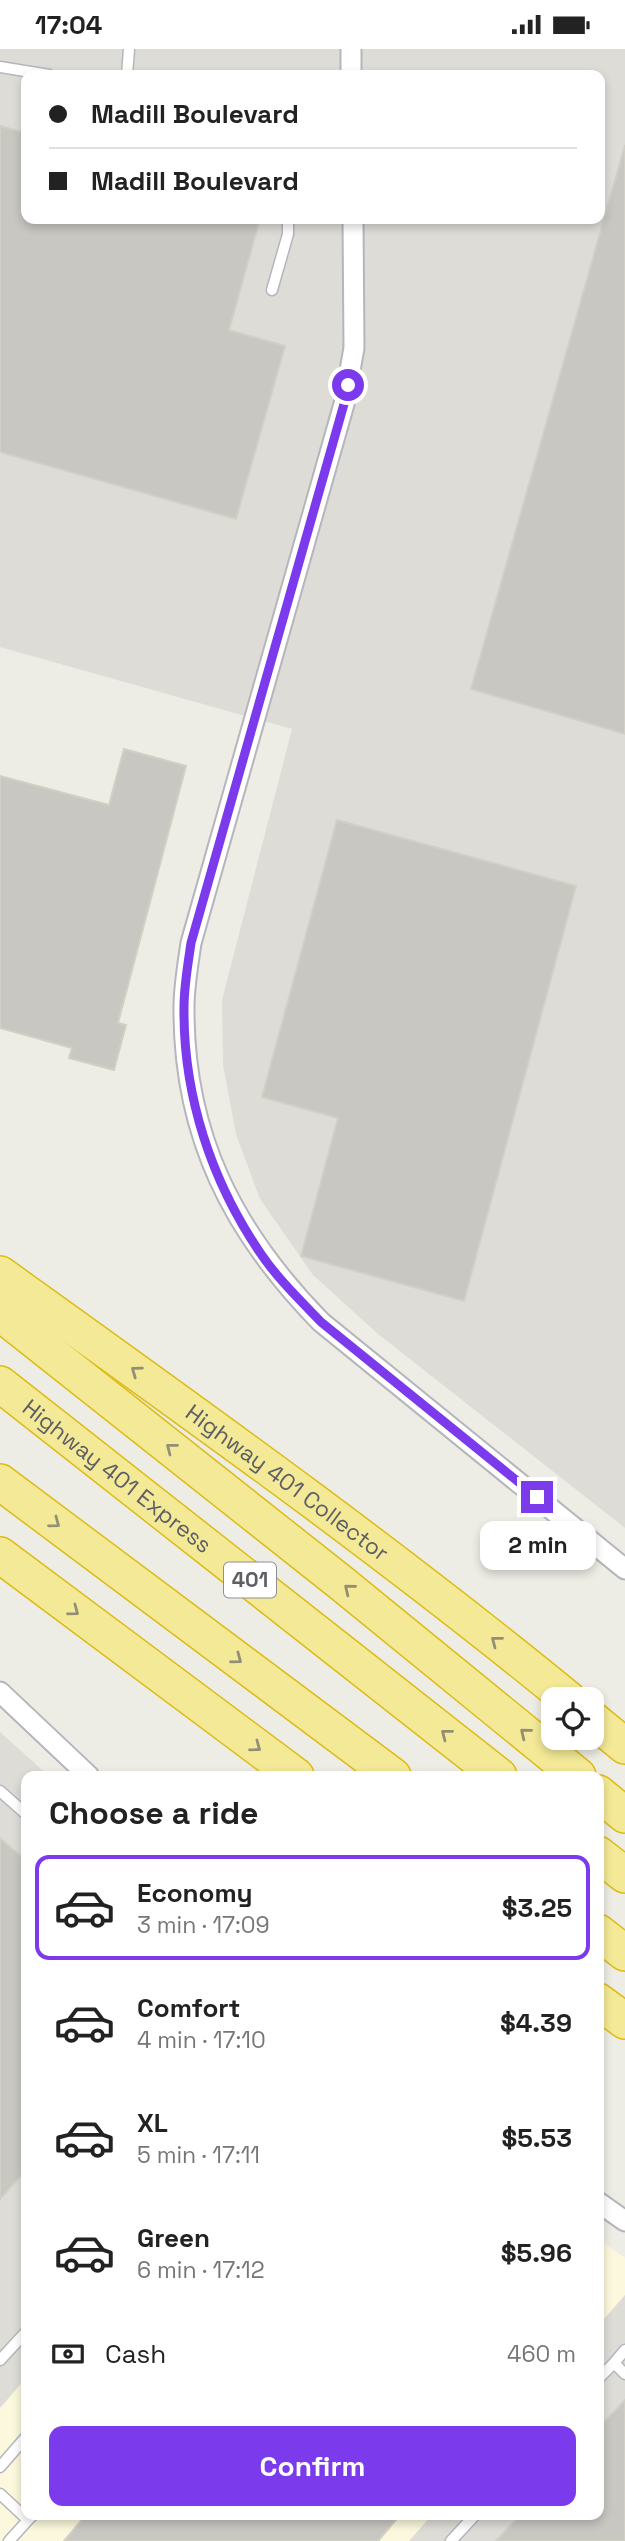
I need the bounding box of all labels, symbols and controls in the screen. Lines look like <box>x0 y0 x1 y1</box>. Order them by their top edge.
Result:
text: 17:04 <box>35 8 102 42</box>
text: Madill Boulevard <box>91 97 299 131</box>
text: Madill Boulevard <box>91 164 299 198</box>
route start <box>332 369 364 401</box>
one-way arrow <box>131 1367 144 1380</box>
street label: Highway 401 Express <box>16 1392 218 1560</box>
street label: Highway 401 Collector <box>180 1398 395 1568</box>
one-way arrow <box>166 1443 178 1456</box>
route end <box>521 1481 553 1513</box>
one-way arrow <box>47 1515 59 1528</box>
callout: 2 min <box>479 1521 595 1571</box>
text: 2 min <box>508 1530 568 1560</box>
road number: 401 <box>224 1563 276 1597</box>
one-way arrow <box>344 1585 357 1597</box>
one-way arrow <box>66 1602 79 1615</box>
one-way arrow <box>492 1636 504 1649</box>
one-way arrow <box>229 1651 242 1664</box>
map controls <box>541 1687 604 1750</box>
button: locate <box>541 1687 604 1750</box>
one-way arrow <box>520 1729 533 1741</box>
one-way arrow <box>441 1730 453 1743</box>
one-way arrow <box>249 1739 261 1751</box>
text: Choose a ride <box>49 1793 259 1833</box>
icon: car <box>53 1876 116 1939</box>
text: Economy <box>137 1876 253 1910</box>
text: $3.25 <box>502 1891 572 1925</box>
text: 3 min · 17:09 <box>137 1910 270 1940</box>
icon: car <box>53 1991 116 2054</box>
text: Comfort <box>137 1991 240 2025</box>
text: $4.39 <box>500 2006 572 2040</box>
text: 4 min · 17:10 <box>137 2025 266 2055</box>
icon: car <box>53 2106 116 2169</box>
text: XL <box>137 2106 168 2140</box>
text: $5.53 <box>501 2121 572 2155</box>
text: 5 min · 17:11 <box>137 2140 260 2170</box>
icon: car <box>53 2221 116 2284</box>
text: Green <box>137 2221 210 2255</box>
text: $5.96 <box>501 2236 572 2270</box>
text: 6 min · 17:12 <box>137 2255 265 2285</box>
icon: cash <box>49 2335 87 2373</box>
text: Cash <box>105 2337 166 2371</box>
text: 460 m <box>507 2339 576 2369</box>
button: Confirm <box>49 2426 576 2506</box>

